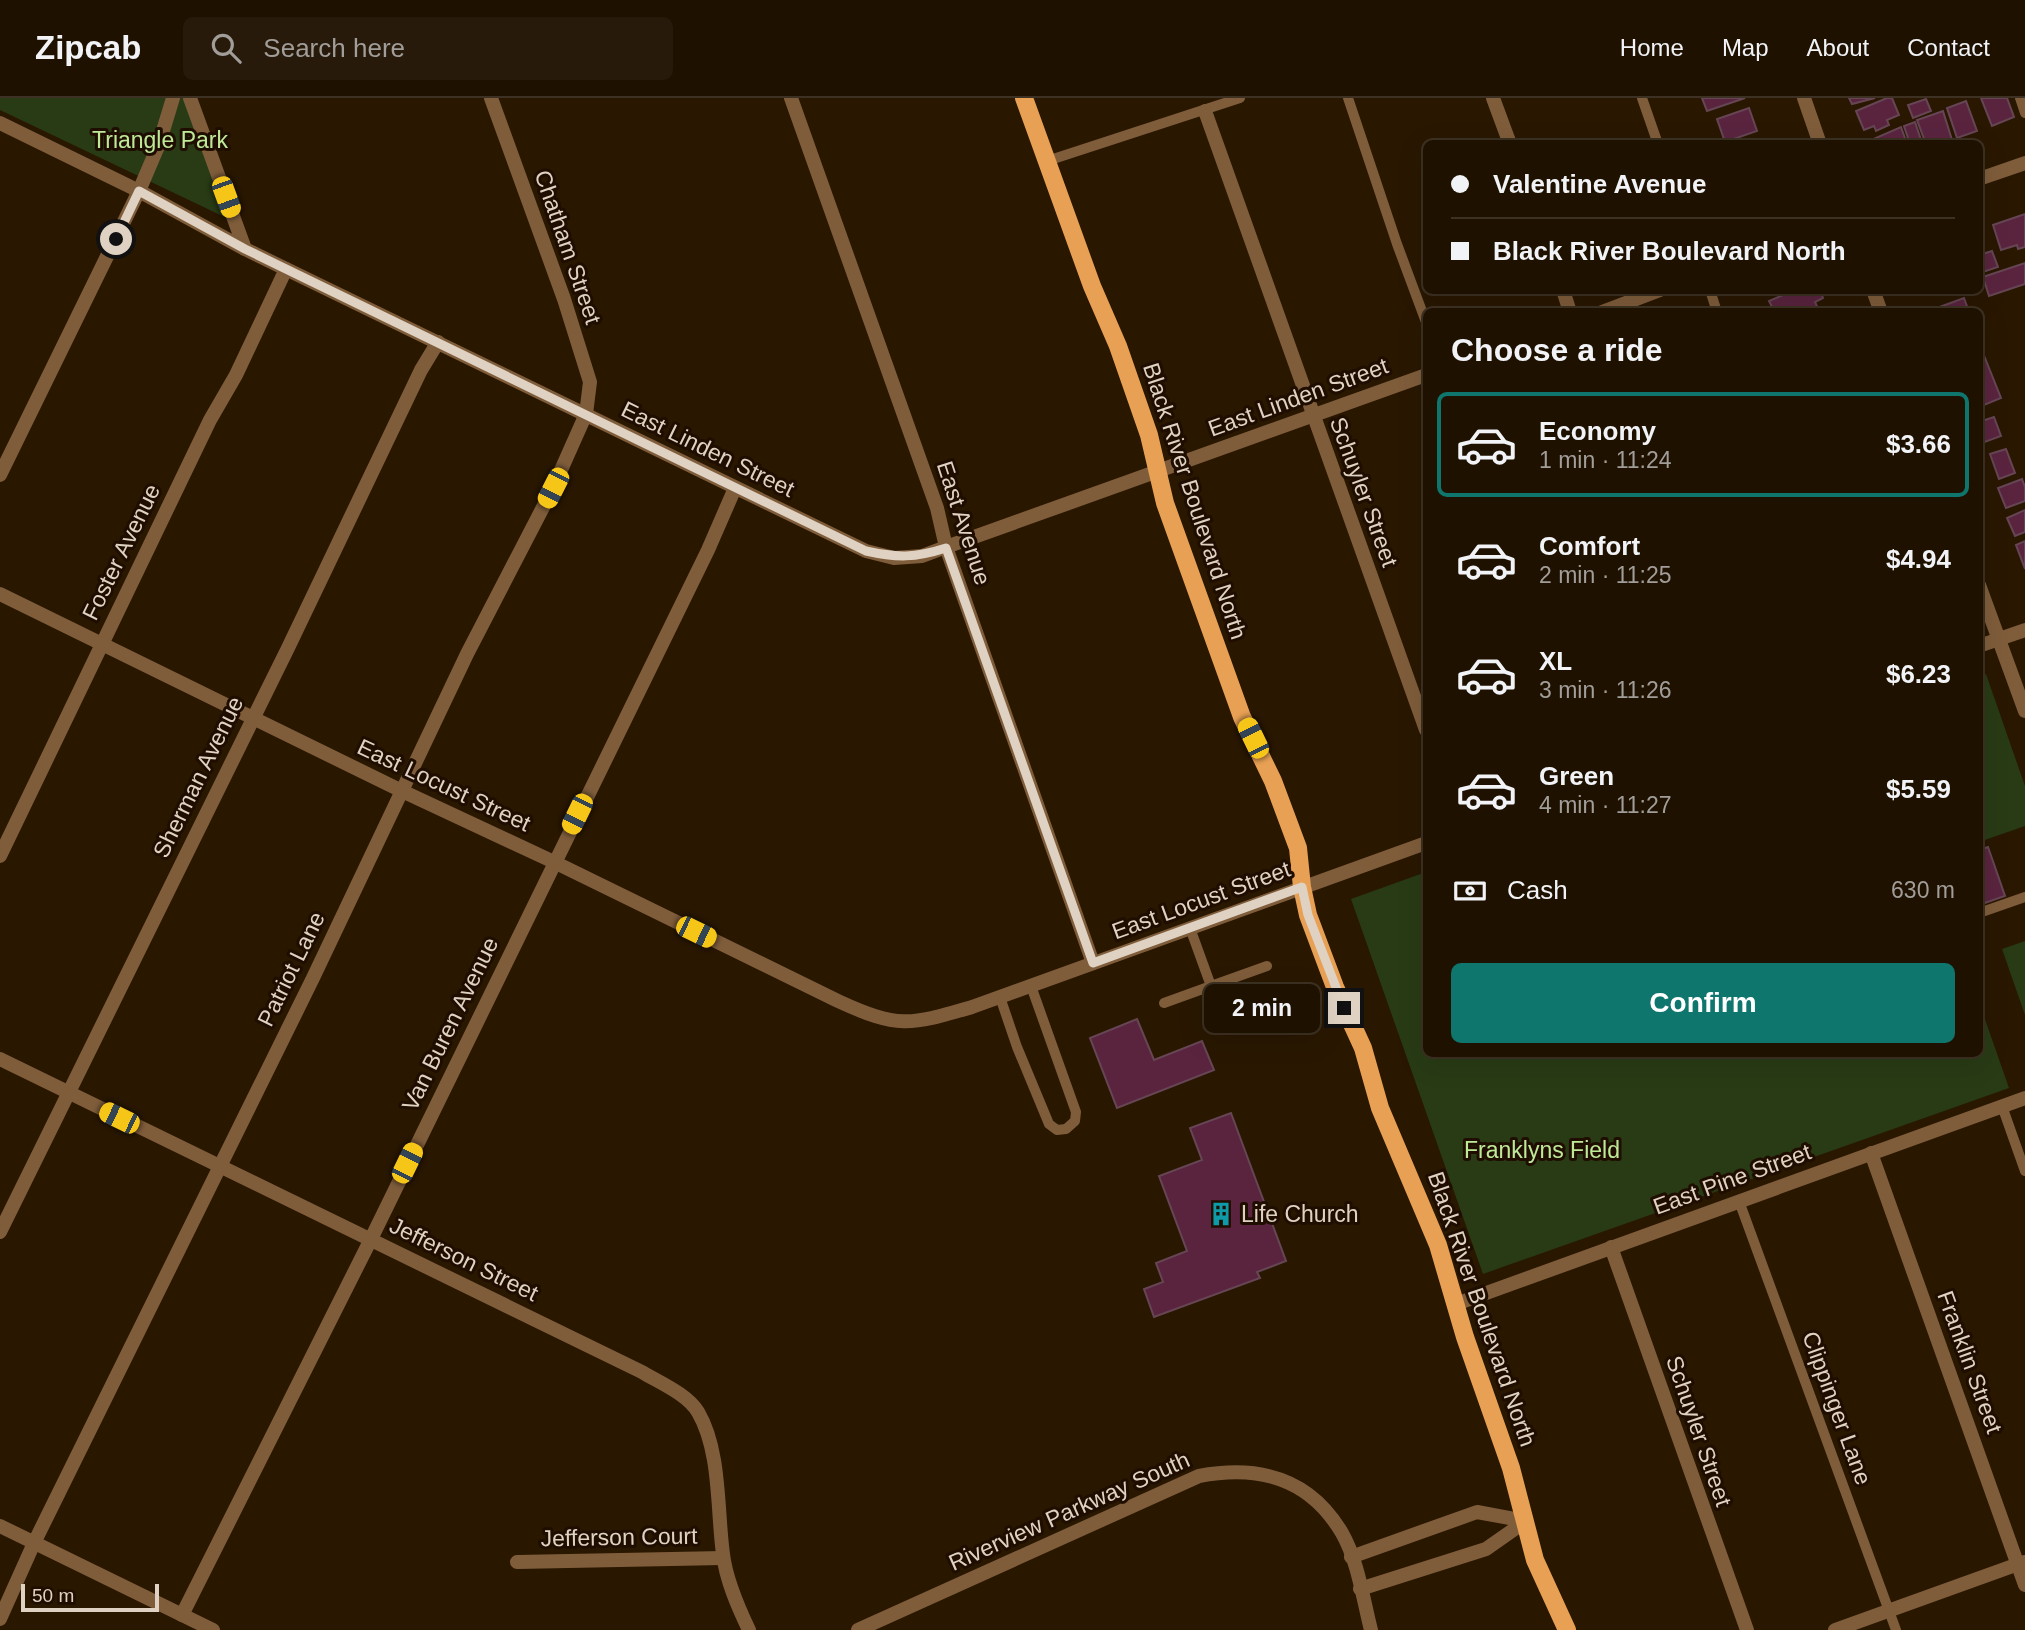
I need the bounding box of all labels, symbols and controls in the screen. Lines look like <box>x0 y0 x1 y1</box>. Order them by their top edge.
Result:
search box <box>183 17 673 80</box>
text: Zipcab <box>35 29 141 66</box>
icon: search <box>207 29 245 67</box>
text: Search here <box>263 33 405 63</box>
text: Home <box>1620 34 1684 61</box>
text: Map <box>1722 34 1769 61</box>
text: About <box>1807 34 1869 61</box>
text: Contact <box>1907 34 1990 61</box>
park label: Triangle Park <box>92 127 228 153</box>
street label: Chatham Street <box>529 167 607 328</box>
text: Valentine Avenue <box>1493 169 1706 199</box>
car <box>209 174 244 220</box>
route start <box>100 223 132 255</box>
text: Black River Boulevard North <box>1493 236 1846 266</box>
text: Choose a ride <box>1451 332 1663 368</box>
street label: East Linden Street <box>1205 352 1392 442</box>
street label: Black River Boulevard North <box>1138 360 1252 642</box>
street label: East Linden Street <box>617 396 799 502</box>
icon: car <box>1455 413 1518 476</box>
street label: Schuyler Street <box>1325 414 1403 571</box>
text: Economy <box>1539 416 1656 446</box>
text: $3.66 <box>1886 429 1951 459</box>
text: 1 min · 11:24 <box>1539 447 1672 473</box>
street label: East Avenue <box>932 458 996 588</box>
car <box>535 465 572 511</box>
street label: Foster Avenue <box>77 480 165 624</box>
icon: car <box>1455 528 1518 591</box>
text: Comfort <box>1539 531 1640 561</box>
text: $4.94 <box>1886 544 1951 574</box>
text: 2 min · 11:25 <box>1539 562 1672 588</box>
icon: car <box>1455 643 1518 706</box>
text: XL <box>1539 646 1572 676</box>
text: $6.23 <box>1886 659 1951 689</box>
text: 3 min · 11:26 <box>1539 677 1672 703</box>
street label: Sherman Avenue <box>148 692 248 862</box>
car <box>1235 715 1272 761</box>
street label: East Locust Street <box>353 734 535 837</box>
icon: car <box>1455 758 1518 821</box>
text: Green <box>1539 761 1614 791</box>
text: $5.59 <box>1886 774 1951 804</box>
car <box>559 791 596 837</box>
text: 4 min · 11:27 <box>1539 792 1672 818</box>
street label: East Locust Street <box>1108 855 1294 944</box>
icon: cash <box>1451 872 1489 910</box>
text: Cash <box>1507 875 1568 905</box>
text: 630 m <box>1891 877 1955 903</box>
street label: Patriot Lane <box>252 908 330 1030</box>
car <box>673 913 720 951</box>
street label: Van Buren Avenue <box>397 933 503 1115</box>
button: Confirm <box>1451 963 1955 1043</box>
callout: 2 min <box>1204 984 1320 1032</box>
route end <box>1328 992 1360 1024</box>
text: 2 min <box>1232 995 1292 1021</box>
car <box>96 1099 143 1137</box>
park label: Franklyns Field <box>1464 1137 1620 1163</box>
street label: East Pine Street <box>1649 1138 1815 1220</box>
car <box>389 1140 426 1186</box>
street label: Black River Boulevard North <box>1423 1168 1541 1450</box>
building icon: Life Church <box>1207 1200 1235 1228</box>
place label: Life Church <box>1241 1201 1359 1227</box>
street label: Jefferson Street <box>386 1212 543 1306</box>
street label: Franklin Street <box>1932 1287 2008 1437</box>
street label: Clippinger Lane <box>1797 1328 1877 1488</box>
street label: Schuyler Street <box>1661 1352 1737 1510</box>
street label: Riverview Parkway South <box>945 1446 1193 1576</box>
street label: Jefferson Court <box>540 1523 698 1551</box>
scale bar <box>21 1581 159 1613</box>
text: 50 m <box>32 1585 74 1606</box>

